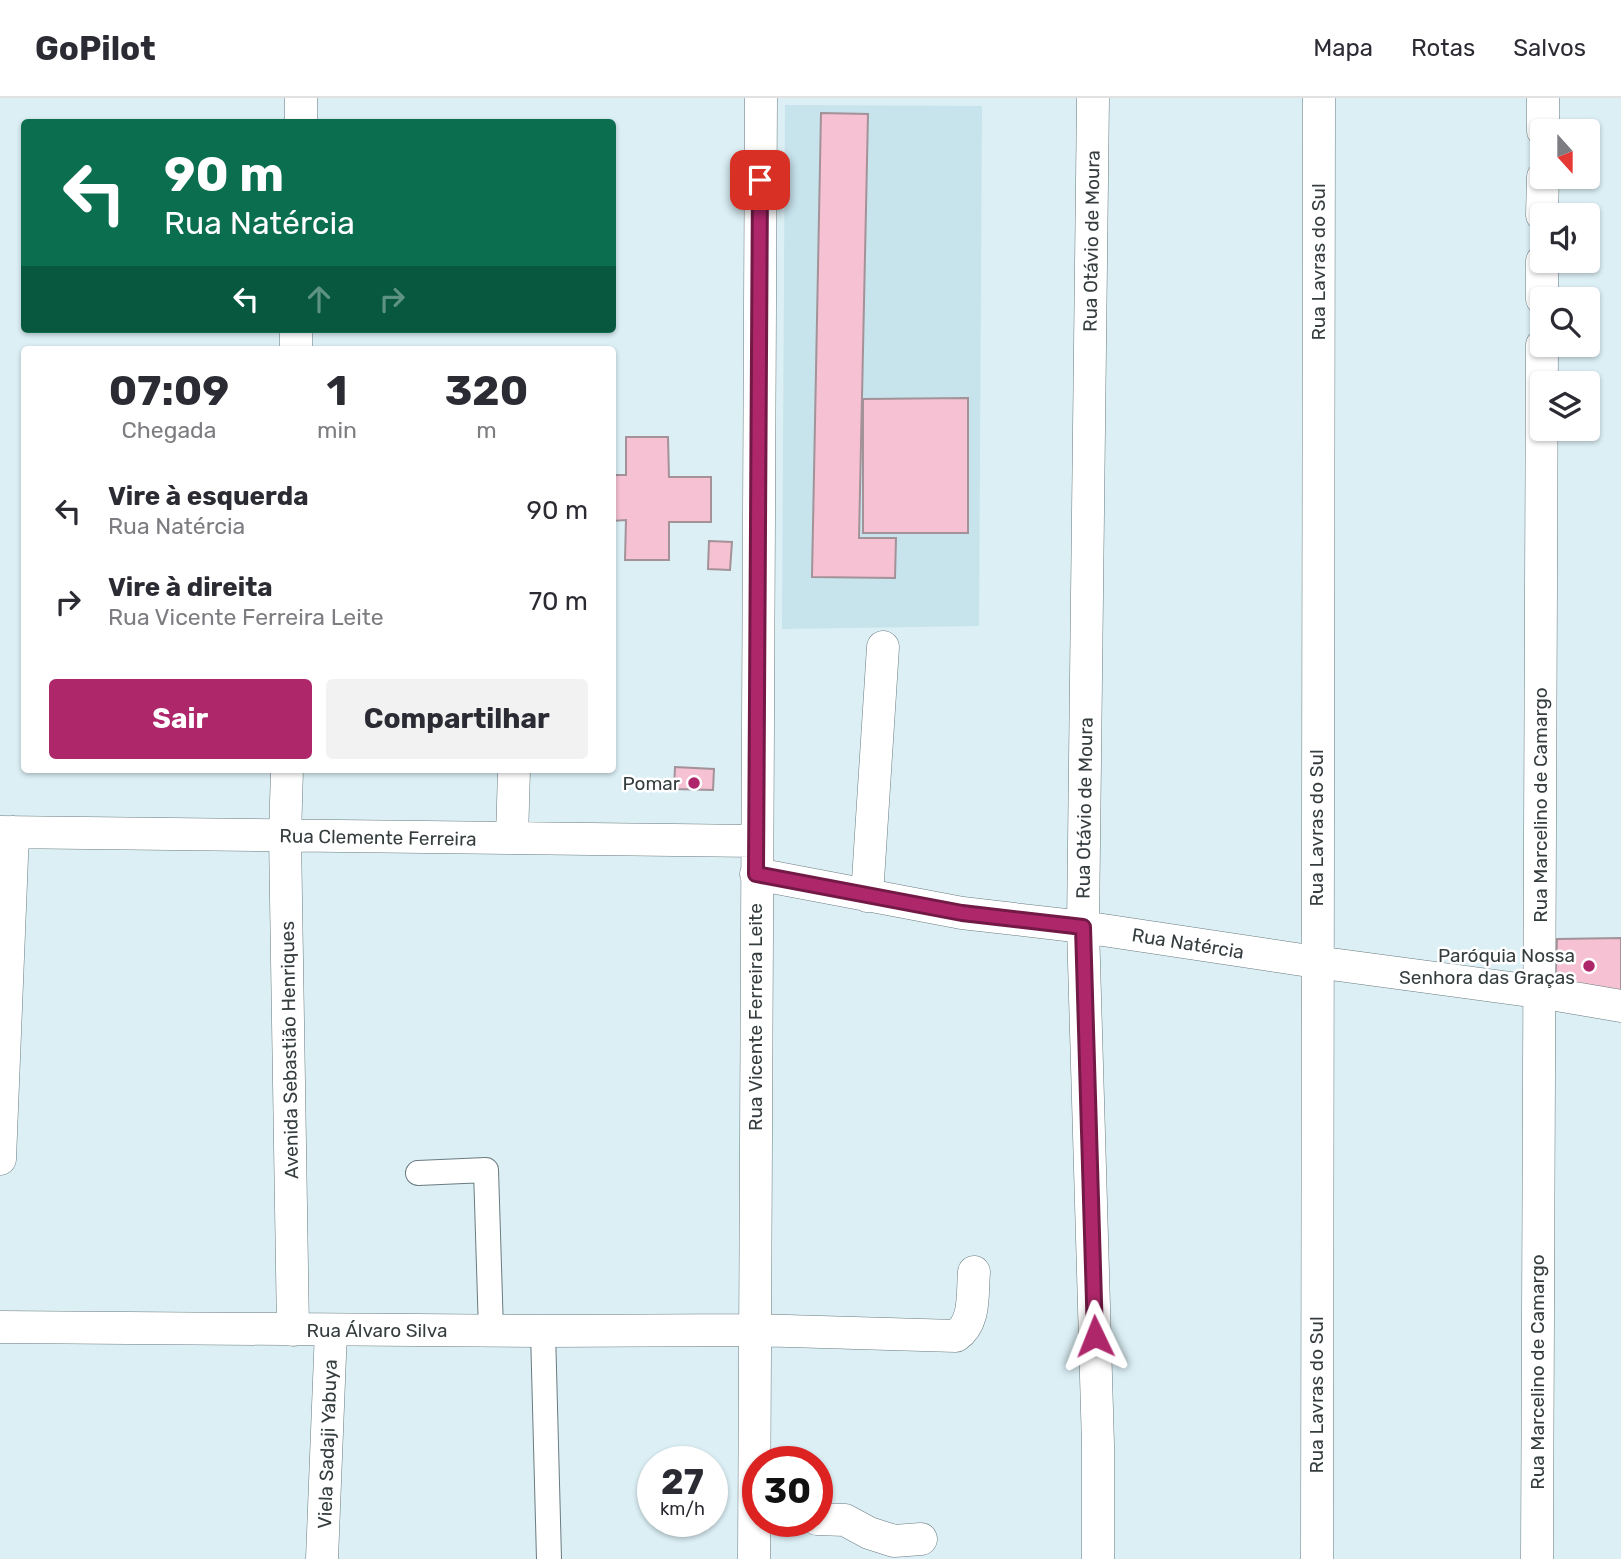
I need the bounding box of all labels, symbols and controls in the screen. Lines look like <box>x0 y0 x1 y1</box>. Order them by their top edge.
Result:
text: GoPilot <box>35 29 156 68</box>
text: Mapa <box>1313 34 1373 62</box>
text: Rotas <box>1411 34 1475 62</box>
text: Salvos <box>1513 34 1586 62</box>
north arrow <box>1530 119 1600 189</box>
map controls <box>1530 119 1600 441</box>
text: 90 m <box>164 145 284 203</box>
icon: left <box>49 147 140 238</box>
pin <box>730 150 790 210</box>
street label: Rua Otávio de Moura <box>1078 150 1105 332</box>
icon: arrive <box>741 161 779 199</box>
street label: Rua Lavras do Sul <box>1307 183 1330 341</box>
button: sound <box>1530 203 1600 273</box>
text: Rua Natércia <box>164 204 355 242</box>
icon: left <box>227 280 265 318</box>
icon: ahead <box>300 280 338 318</box>
icon: right <box>373 280 411 318</box>
button: search <box>1530 287 1600 357</box>
text: 07:09 <box>109 366 229 416</box>
text: 1 <box>326 366 347 416</box>
text: 320 <box>445 366 528 416</box>
button: layers <box>1530 371 1600 441</box>
text: Chegada <box>121 416 216 444</box>
text: min <box>317 416 357 444</box>
text: m <box>476 416 497 444</box>
text: Vire à esquerda <box>108 481 309 512</box>
icon: left <box>49 492 87 530</box>
text: 90 m <box>527 495 588 526</box>
text: Rua Natércia <box>108 512 245 540</box>
text: Vire à direita <box>108 572 273 603</box>
icon: right <box>49 583 87 621</box>
text: 70 m <box>529 586 588 617</box>
text: Rua Vicente Ferreira Leite <box>108 603 384 631</box>
button: Sair <box>49 679 312 759</box>
button: Compartilhar <box>326 679 588 759</box>
street label: Rua Marcelino de Camargo <box>1529 687 1552 923</box>
street label: Rua Otávio de Moura <box>1071 717 1098 899</box>
street label: Rua Lavras do Sul <box>1305 749 1328 907</box>
place label: Pomar <box>622 772 681 795</box>
marker: Pomar <box>686 775 702 791</box>
street label: Rua Clemente Ferreira <box>279 824 477 851</box>
street label: Rua Vicente Ferreira Leite <box>744 903 767 1131</box>
street label: Avenida Sebastião Henriques <box>276 921 303 1179</box>
street label: Rua Natércia <box>1130 923 1246 964</box>
place label: Paróquia Nossa Senhora das Graças <box>1399 944 1575 989</box>
marker: Paróquia Nossa Senhora das Graças <box>1581 958 1597 974</box>
street label: Rua Marcelino de Camargo <box>1526 1254 1549 1490</box>
position arrow <box>1058 1299 1132 1373</box>
street label: Rua Lavras do Sul <box>1305 1316 1328 1474</box>
street label: Rua Álvaro Silva <box>307 1319 447 1342</box>
street label: Viela Sadaji Yabuya <box>313 1359 342 1529</box>
speed limit sign: 30 <box>742 1446 833 1537</box>
text: 27 <box>661 1461 704 1503</box>
text: km/h <box>660 1498 705 1520</box>

